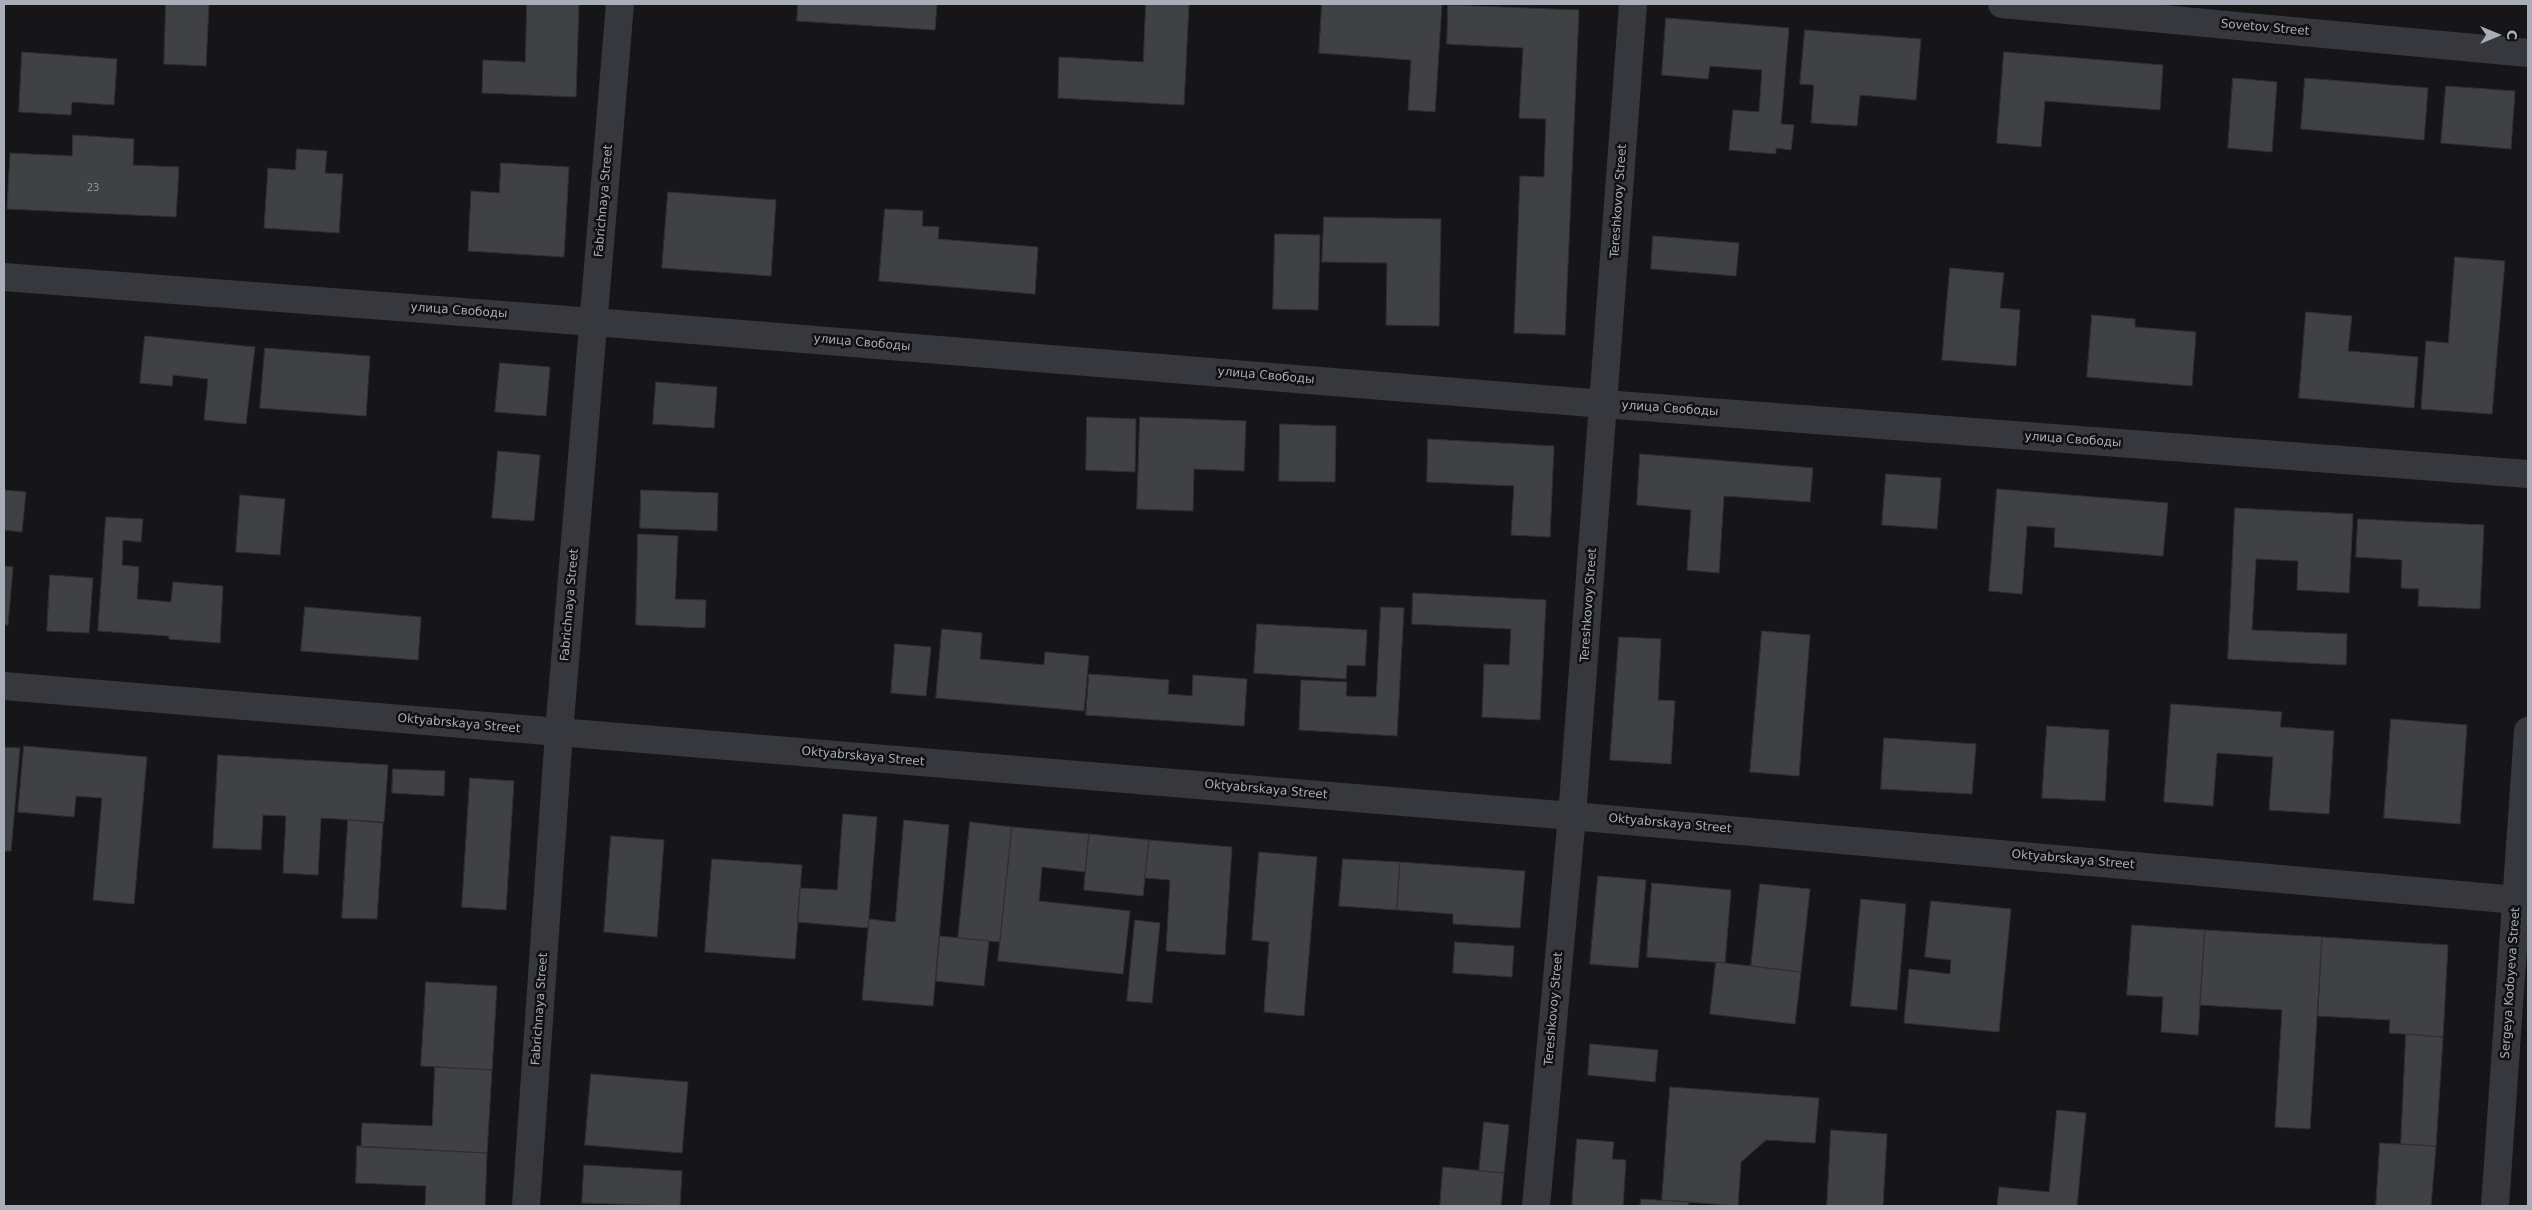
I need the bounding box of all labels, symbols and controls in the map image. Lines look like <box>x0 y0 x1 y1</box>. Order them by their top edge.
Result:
north arrow <box>2472 10 2522 60</box>
street label: Sovetov Street <box>2220 17 2310 39</box>
text: С <box>2504 30 2520 40</box>
street label: Fabrichnaya Street <box>592 144 616 258</box>
street label: Tereshkovoy Street <box>1608 144 1630 258</box>
house number: 23 <box>87 182 99 194</box>
street label: улица Свободы <box>410 300 508 322</box>
street label: улица Свободы <box>813 332 911 354</box>
street label: улица Свободы <box>1217 365 1315 387</box>
street label: улица Свободы <box>1621 398 1719 420</box>
street label: улица Свободы <box>2024 429 2122 451</box>
street label: Fabrichnaya Street <box>558 548 582 662</box>
street label: Tereshkovoy Street <box>1578 548 1600 662</box>
street label: Oktyabrskaya Street <box>397 711 521 737</box>
street label: Oktyabrskaya Street <box>801 744 925 770</box>
street label: Oktyabrskaya Street <box>1204 777 1328 803</box>
street label: Oktyabrskaya Street <box>1608 811 1732 837</box>
street label: Oktyabrskaya Street <box>2011 847 2135 873</box>
street label: Sergeya Kodoyeva Street <box>2499 907 2523 1059</box>
street label: Tereshkovoy Street <box>1542 951 1566 1067</box>
street label: Fabrichnaya Street <box>529 952 551 1066</box>

